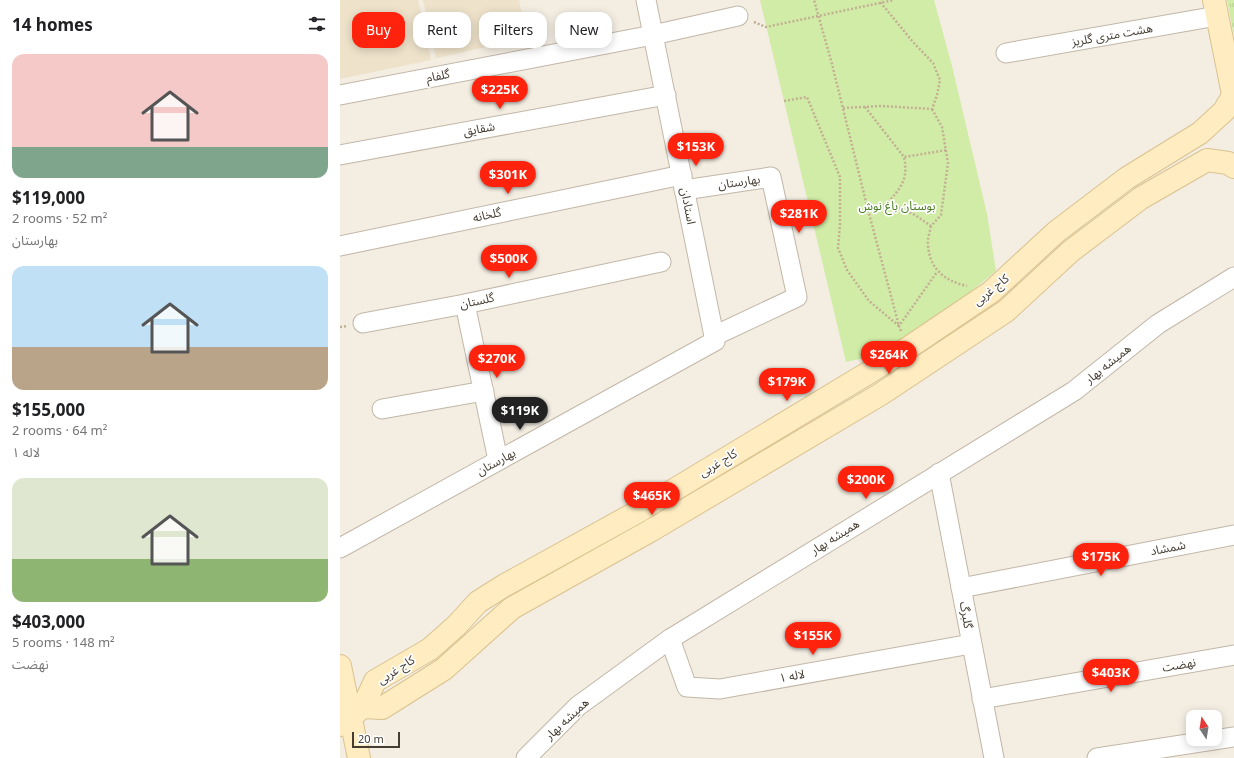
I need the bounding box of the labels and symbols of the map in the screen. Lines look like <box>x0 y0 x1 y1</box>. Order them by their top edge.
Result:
street label: هشت متری گلریز <box>1069 19 1154 50</box>
street label: گلفام <box>425 65 452 87</box>
pin: $225K <box>472 76 528 110</box>
street label: شقایق <box>462 117 496 140</box>
pin: $153K <box>668 133 724 167</box>
pin: $301K <box>480 161 536 195</box>
street label: بهارستان <box>717 170 761 193</box>
street label: استادان <box>677 186 700 226</box>
park label: بوستان باغ نوش <box>859 197 935 215</box>
pin: $281K <box>771 200 827 234</box>
street label: گلخانه <box>471 203 504 226</box>
pin: $500K <box>481 245 537 279</box>
street label: کاج غربی <box>969 269 1014 310</box>
street label: گلستان <box>458 288 497 312</box>
street label: همیشه بهار <box>1080 340 1134 388</box>
pin: $264K <box>861 341 917 375</box>
pin: $270K <box>469 345 525 379</box>
pin: $179K <box>759 368 815 402</box>
pin: $119K <box>492 397 548 431</box>
street label: بهارستان <box>473 444 518 479</box>
street label: کاج غربی <box>695 444 741 481</box>
pin: $200K <box>838 466 894 500</box>
pin: $465K <box>624 482 680 516</box>
street label: همیشه بهار <box>806 515 863 559</box>
street label: شمشاد <box>1149 536 1187 559</box>
pin: $175K <box>1073 543 1129 577</box>
street label: گلبرگ <box>956 600 977 631</box>
pin: $155K <box>785 622 841 656</box>
street label: کاج غربی <box>374 651 419 689</box>
street label: نهضت <box>1161 653 1197 676</box>
pin: $403K <box>1083 659 1139 693</box>
street label: لاله ۱ <box>778 665 806 686</box>
street label: همیشه بهار <box>540 694 593 744</box>
north arrow <box>1186 710 1222 746</box>
scale bar <box>352 730 400 749</box>

